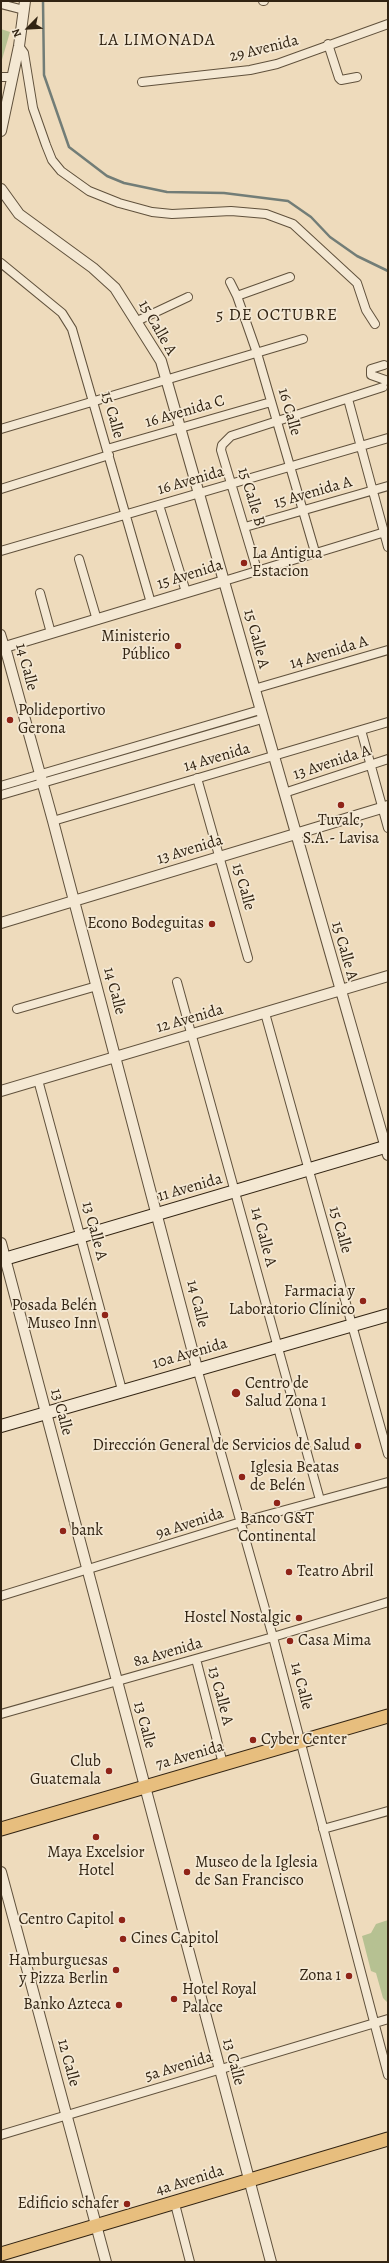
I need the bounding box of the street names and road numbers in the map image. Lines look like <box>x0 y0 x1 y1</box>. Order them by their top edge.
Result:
street label: 29 Avenida <box>228 31 300 67</box>
street label: 15 Calle A <box>134 297 180 359</box>
street label: 16 Calle <box>273 386 305 438</box>
street label: 15 Calle <box>96 389 128 441</box>
street label: 16 Avenida C <box>143 392 227 432</box>
street label: 16 Avenida <box>155 462 227 500</box>
street label: 15 Calle B <box>233 465 269 529</box>
street label: 15 Avenida A <box>272 473 354 513</box>
street label: 15 Avenida <box>155 556 225 594</box>
street label: 15 Calle A <box>239 607 273 671</box>
street label: 14 Avenida A <box>288 632 370 674</box>
street label: 14 Calle <box>10 641 42 693</box>
street label: 14 Avenida <box>182 739 252 777</box>
street label: 13 Avenida A <box>291 741 373 785</box>
street label: 13 Avenida <box>155 831 225 869</box>
street label: 15 Calle <box>227 861 259 913</box>
street label: 15 Calle A <box>326 919 362 983</box>
street label: 14 Calle <box>98 965 130 1017</box>
street label: 12 Avenida <box>154 1000 226 1038</box>
street label: 11 Avenida <box>155 1170 225 1206</box>
street label: 13 Calle A <box>77 1199 111 1263</box>
street label: 15 Calle <box>324 1204 356 1256</box>
street label: 14 Calle A <box>246 1205 280 1269</box>
street label: 14 Calle <box>182 1278 212 1330</box>
street label: 10a Avenida <box>150 1334 230 1374</box>
street label: 13 Calle <box>46 1386 76 1438</box>
street label: 9a Avenida <box>154 1504 226 1544</box>
street label: 8a Avenida <box>131 1634 205 1672</box>
street label: 14 Calle <box>285 1660 317 1712</box>
street label: 13 Calle A <box>203 1664 237 1728</box>
street label: 13 Calle <box>129 1699 159 1751</box>
street label: 7a Avenida <box>154 1737 226 1775</box>
street label: 13 Calle <box>218 2036 248 2088</box>
street label: 12 Calle <box>52 2037 84 2089</box>
street label: 5a Avenida <box>143 2048 215 2086</box>
street label: 4a Avenida <box>154 2162 226 2200</box>

